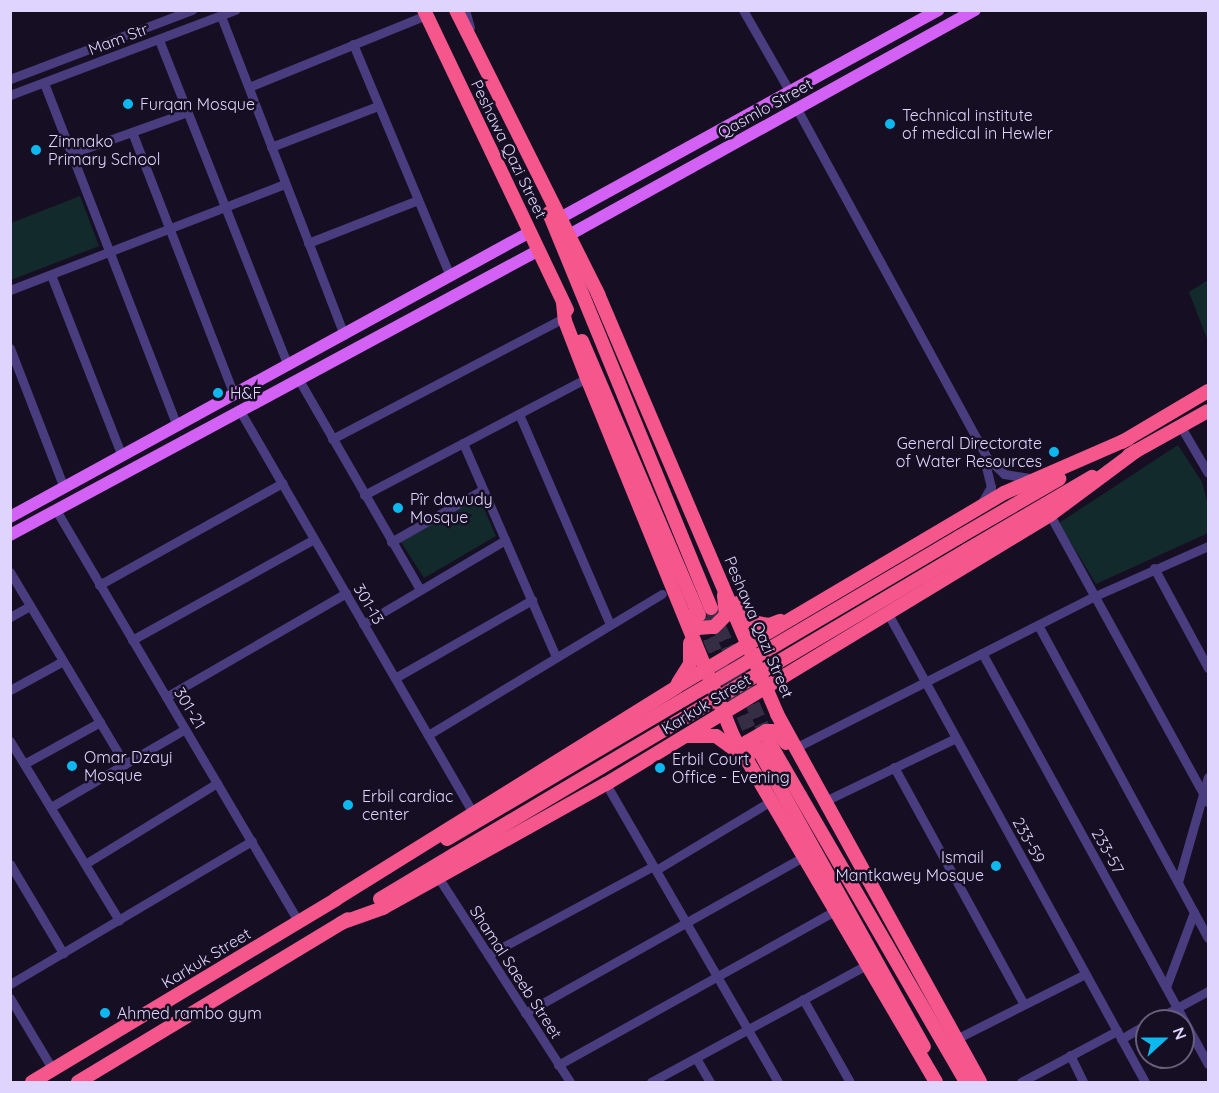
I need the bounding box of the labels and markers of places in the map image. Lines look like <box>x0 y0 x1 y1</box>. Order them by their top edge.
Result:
place label: Furqan Mosque <box>140 94 255 114</box>
marker: Furqan Mosque <box>121 97 135 111</box>
place label: Technical institute of medical in Hewler <box>902 105 1053 143</box>
marker: Technical institute of medical in Hewler <box>883 117 897 131</box>
place label: Zimnako Primary School <box>48 131 160 169</box>
marker: Zimnako Primary School <box>29 143 43 157</box>
place label: H&F <box>230 383 261 403</box>
marker: H&F <box>211 386 225 400</box>
place label: General Directorate of Water Resources <box>896 433 1042 471</box>
marker: General Directorate of Water Resources <box>1047 445 1061 459</box>
place label: Pîr dawudy Mosque <box>410 489 493 527</box>
marker: Pîr dawudy Mosque <box>391 501 405 515</box>
place label: Omar Dzayi Mosque <box>84 747 172 785</box>
place label: Erbil Court Office - Evening <box>672 749 790 787</box>
marker: Omar Dzayi Mosque <box>65 759 79 773</box>
marker: Erbil Court Office - Evening <box>653 761 667 775</box>
place label: Erbil cardiac center <box>362 786 453 824</box>
marker: Erbil cardiac center <box>339 796 357 814</box>
place label: Ismail Mantkawey Mosque <box>836 847 984 885</box>
marker: Ismail Mantkawey Mosque <box>989 859 1003 873</box>
place label: Ahmed rambo gym <box>117 1003 262 1023</box>
marker: Ahmed rambo gym <box>98 1006 112 1020</box>

